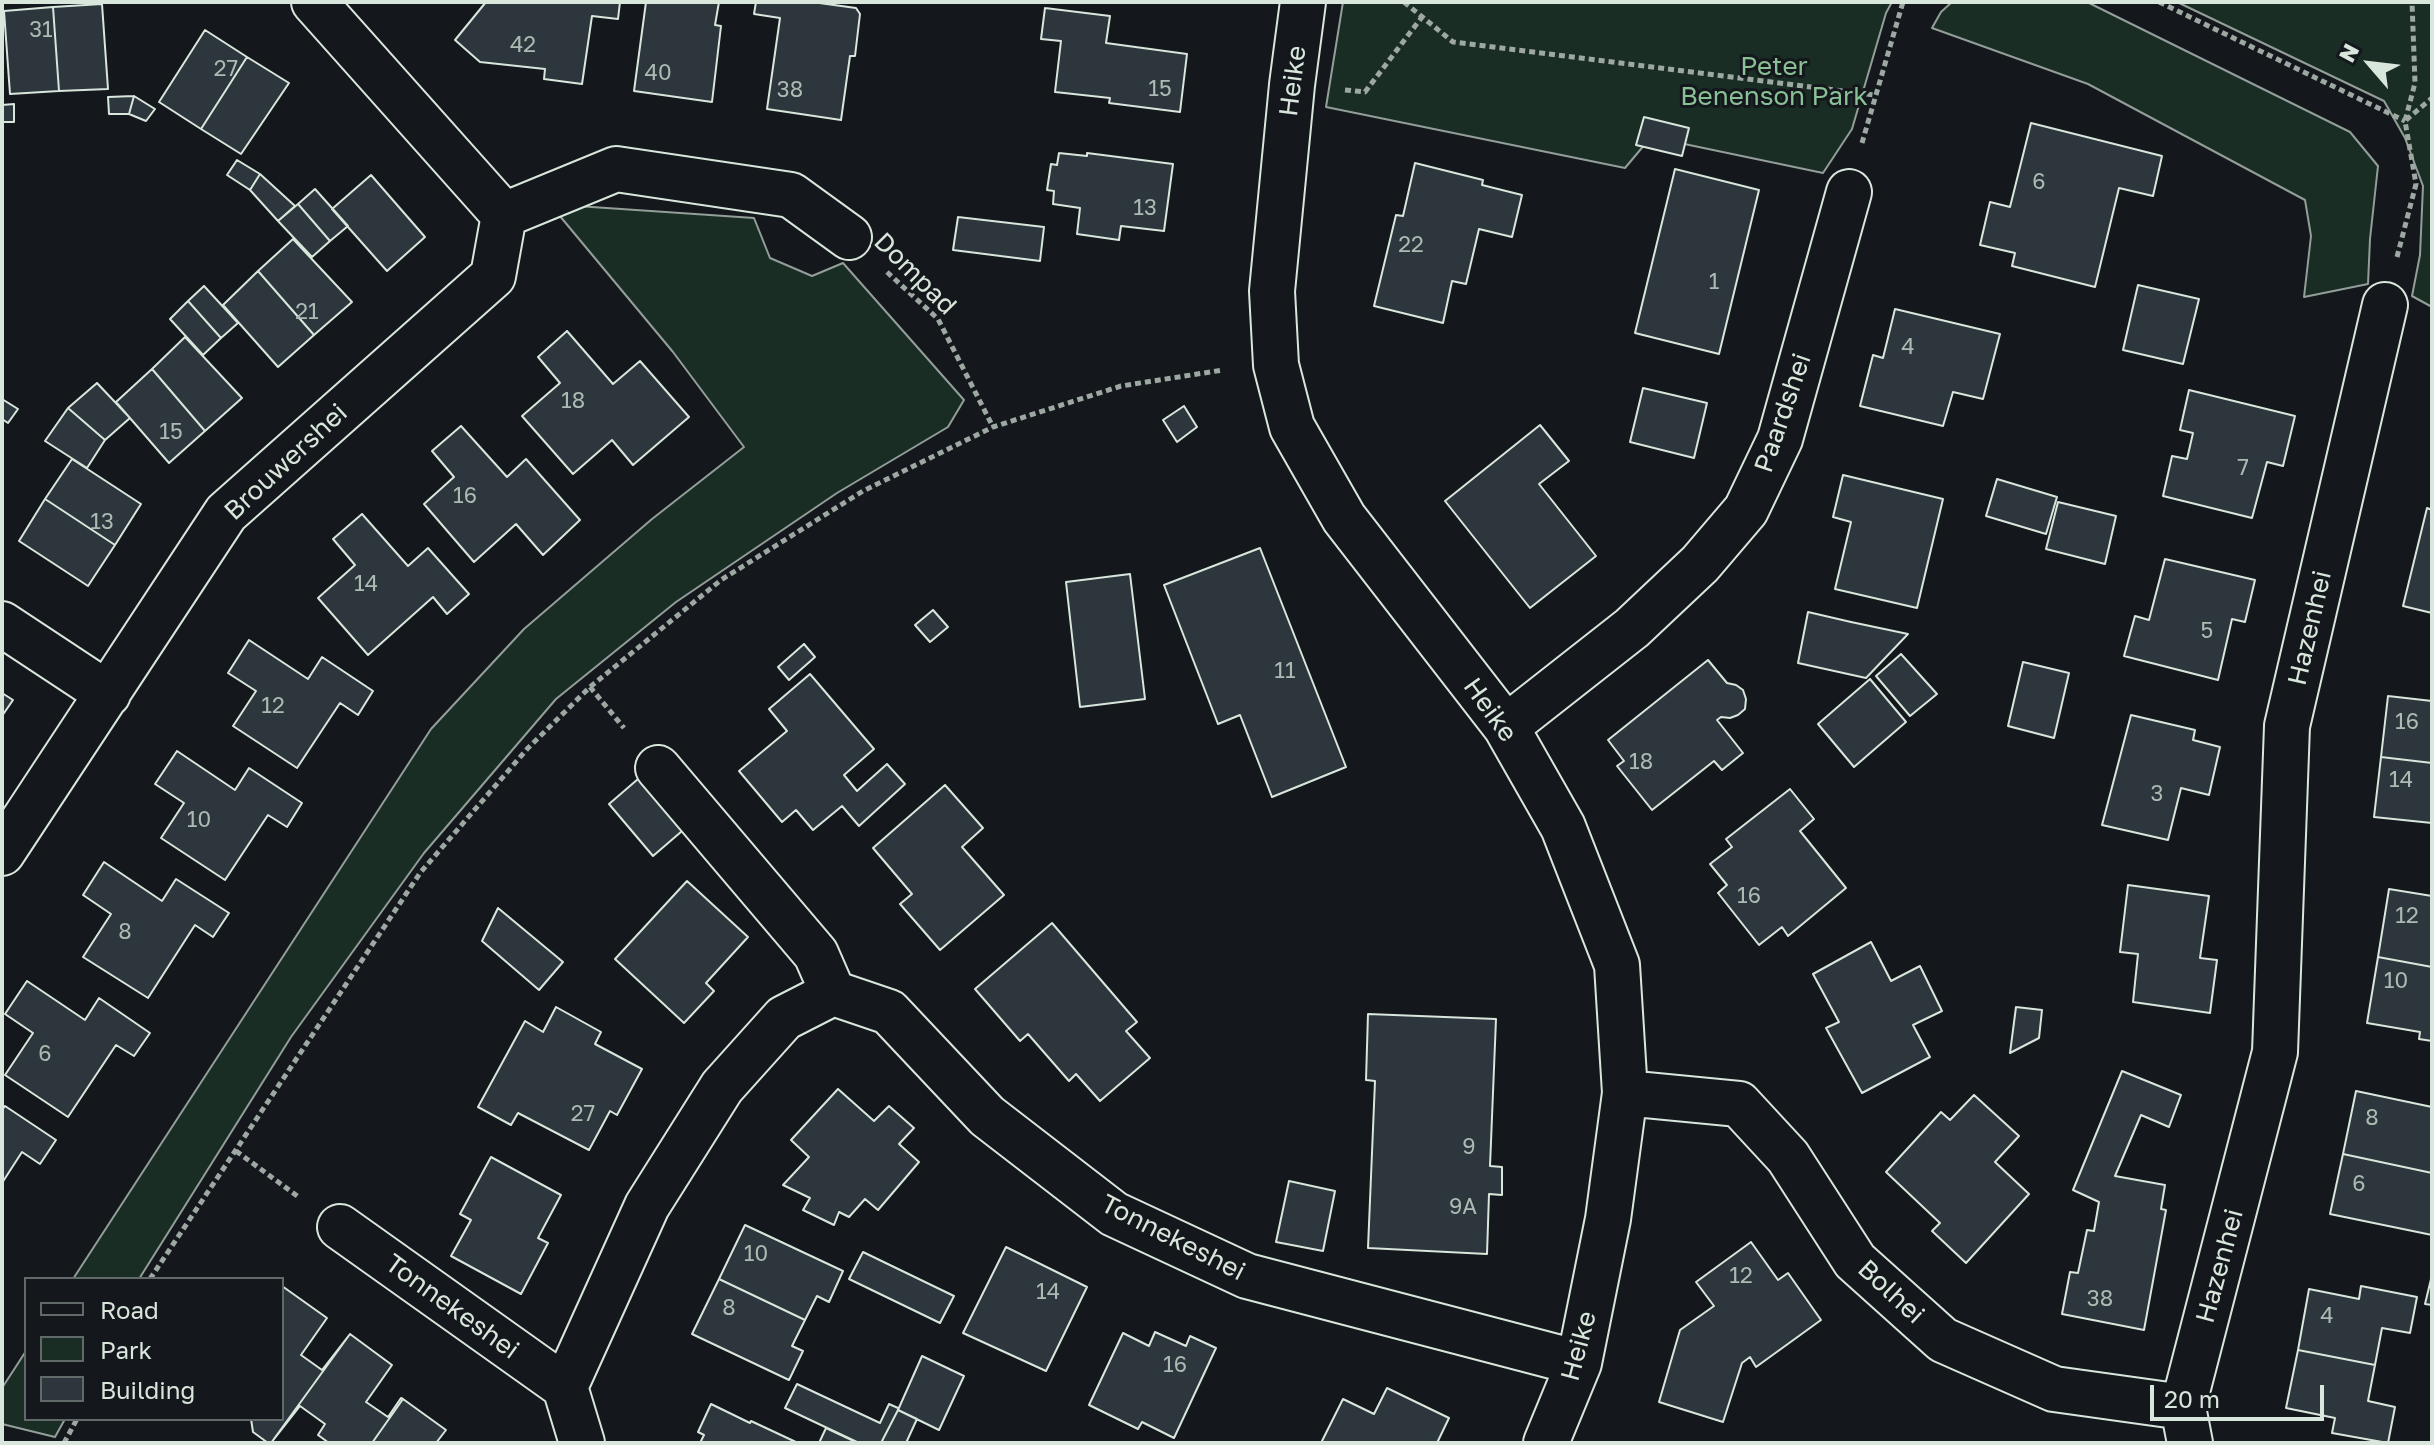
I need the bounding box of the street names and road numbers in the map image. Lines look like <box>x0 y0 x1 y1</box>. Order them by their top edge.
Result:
street label: Heike <box>1273 44 1313 118</box>
street label: Dompad <box>867 226 963 322</box>
street label: Paardshei <box>1748 349 1818 477</box>
street label: Brouwershei <box>218 397 354 527</box>
street label: Hazenhei <box>2282 568 2338 688</box>
street label: Heike <box>1456 672 1524 748</box>
street label: Tonnekeshei <box>1096 1188 1250 1288</box>
street label: Hazenhei <box>2190 1206 2250 1326</box>
street label: Tonnekeshei <box>379 1248 525 1366</box>
street label: Bolhei <box>1851 1254 1931 1330</box>
street label: Heike <box>1555 1308 1603 1384</box>

